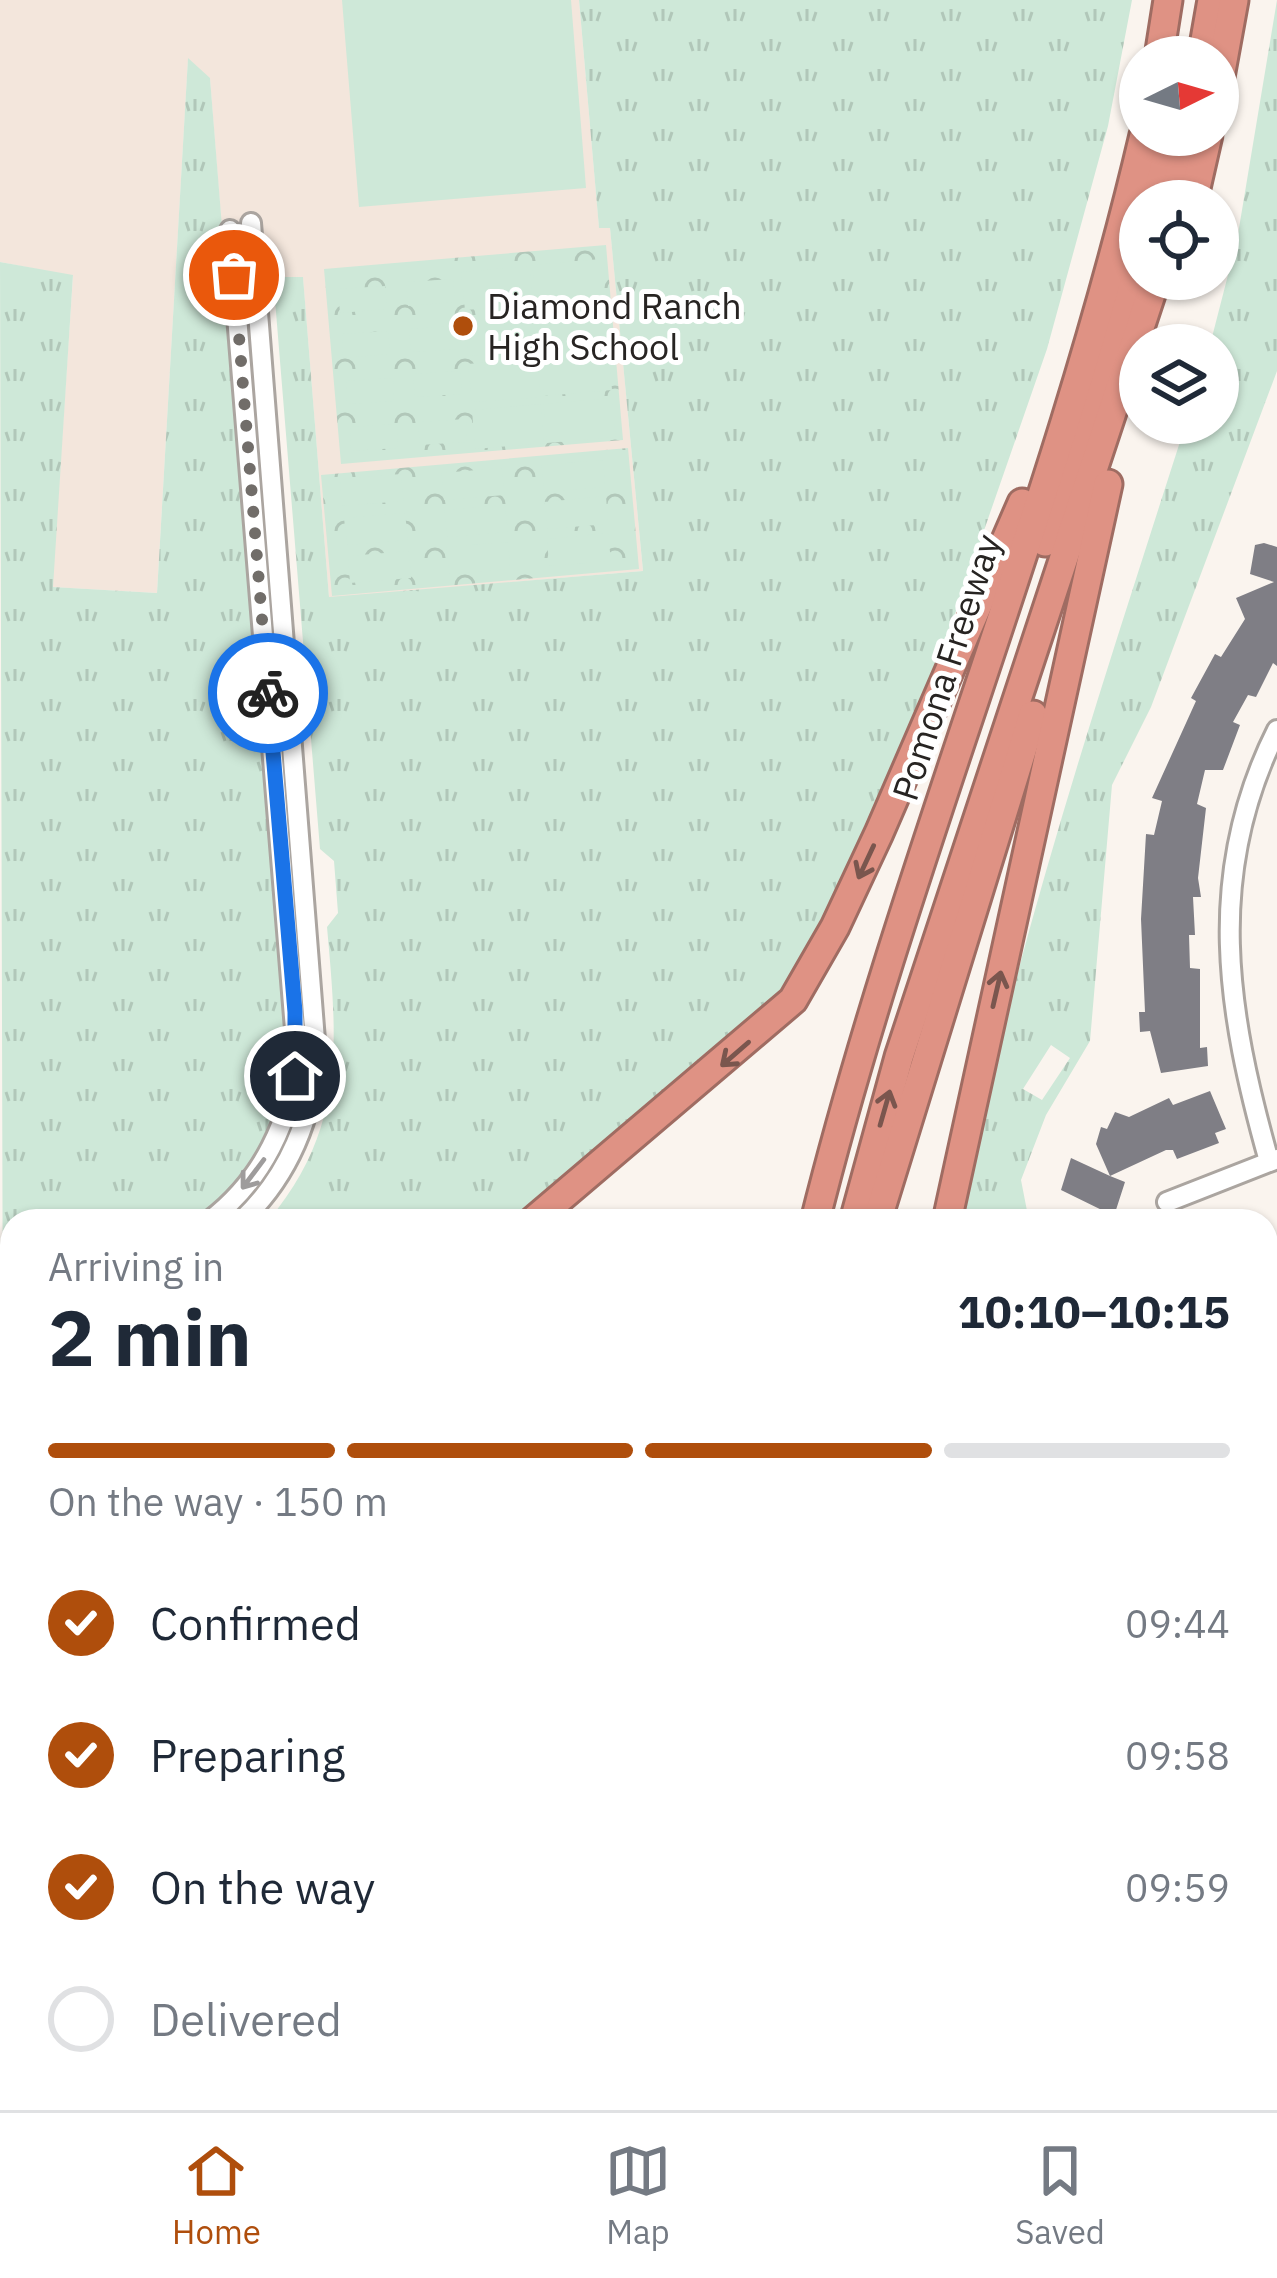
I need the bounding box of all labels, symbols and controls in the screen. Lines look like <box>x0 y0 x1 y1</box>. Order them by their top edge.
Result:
north arrow <box>1119 36 1239 156</box>
map controls <box>1119 36 1239 444</box>
button: locate <box>1119 180 1239 300</box>
pin <box>183 224 285 326</box>
icon: bag <box>201 242 267 308</box>
place label: Diamond Ranch High School <box>487 282 742 370</box>
marker: Diamond Ranch High School <box>450 313 476 339</box>
button: layers <box>1119 324 1239 444</box>
street label: Pomona Freeway <box>881 528 1011 806</box>
courier <box>208 633 328 753</box>
icon: bike <box>235 660 301 726</box>
one-way arrow <box>853 843 875 879</box>
one-way arrow <box>987 970 1009 1008</box>
pin <box>244 1025 346 1127</box>
one-way arrow <box>720 1039 751 1067</box>
icon: home <box>262 1043 328 1109</box>
one-way arrow <box>875 1090 897 1128</box>
one-way arrow <box>241 1158 267 1190</box>
text: Arriving in <box>48 1241 224 1292</box>
text: 10:10–10:15 <box>958 1282 1230 1340</box>
text: 2 min <box>48 1286 252 1387</box>
text: On the way · 150 m <box>48 1476 388 1527</box>
icon: check <box>48 1590 114 1656</box>
text: Confirmed <box>150 1594 361 1652</box>
text: 09:44 <box>1125 1598 1230 1649</box>
icon: check <box>48 1722 114 1788</box>
text: Preparing <box>150 1726 345 1784</box>
text: 09:58 <box>1125 1730 1230 1781</box>
icon: check <box>48 1854 114 1920</box>
text: On the way <box>150 1858 375 1916</box>
text: 09:59 <box>1125 1862 1230 1913</box>
text: Delivered <box>150 1990 342 2048</box>
tab: Home <box>172 2138 261 2253</box>
tab: Map <box>605 2138 671 2253</box>
tab: Saved <box>1015 2138 1105 2253</box>

